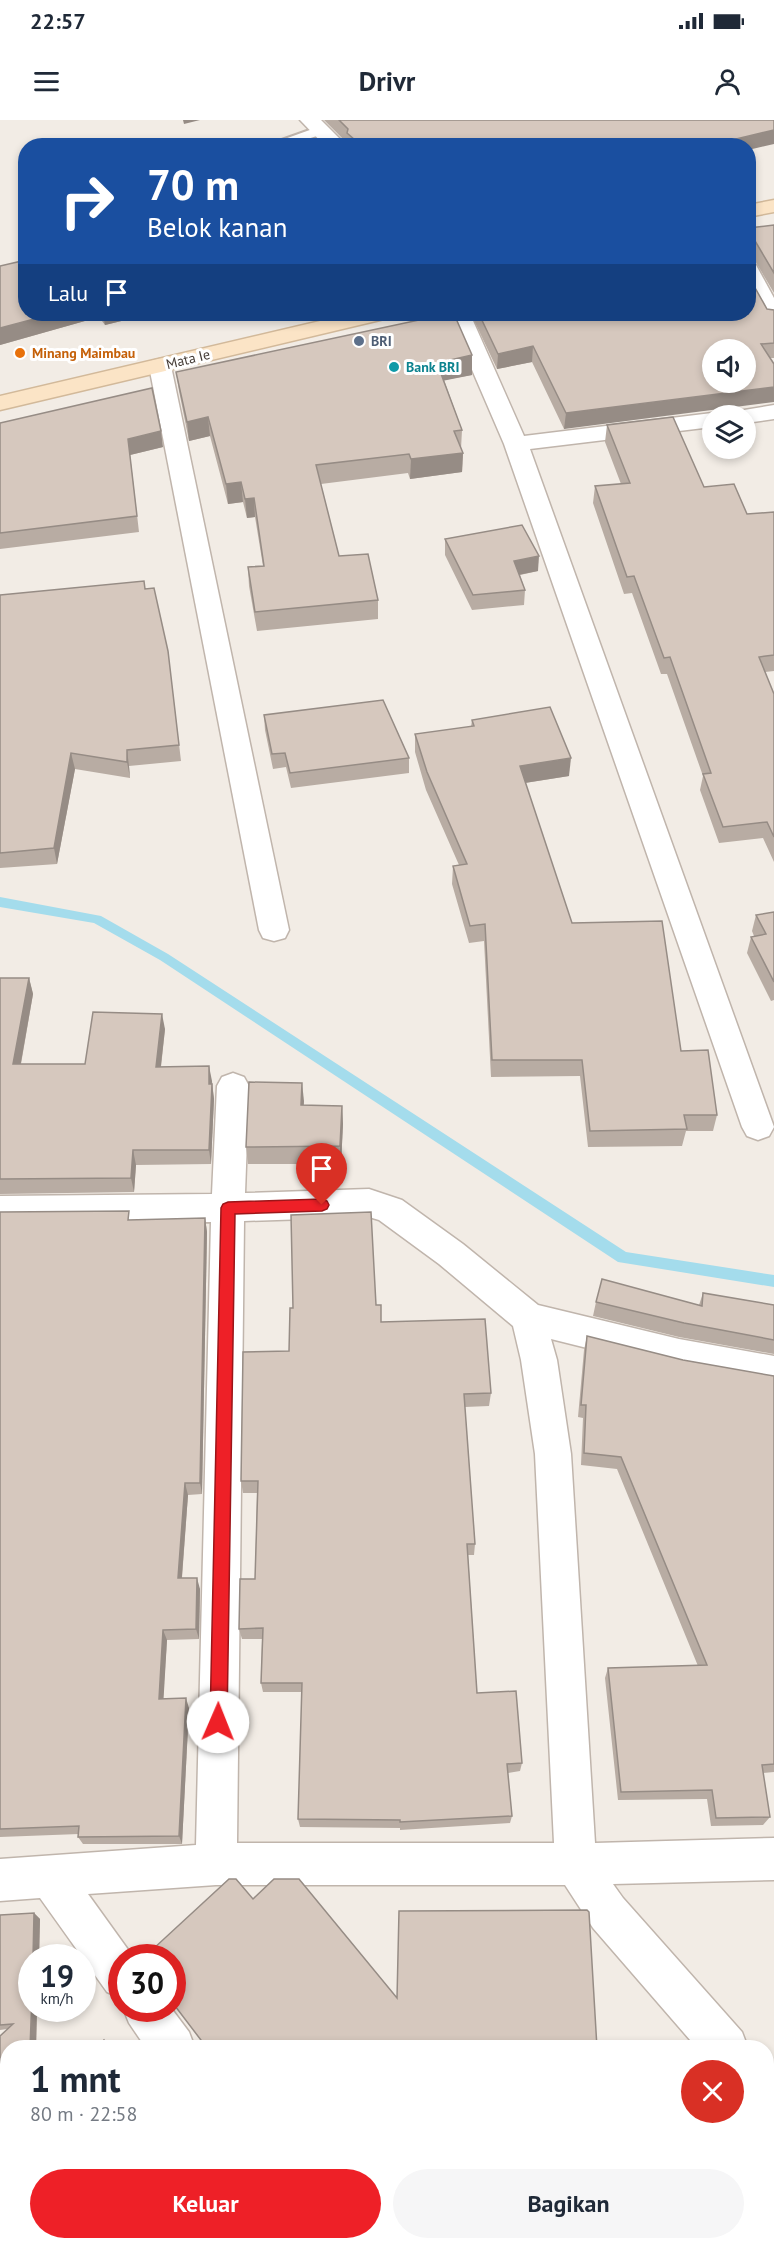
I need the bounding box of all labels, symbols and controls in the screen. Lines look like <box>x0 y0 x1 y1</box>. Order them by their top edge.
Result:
text: 22:57 <box>30 7 86 35</box>
text: Drivr <box>359 64 415 98</box>
icon: menu <box>30 65 63 98</box>
icon: person <box>711 65 744 98</box>
text: 70 m <box>147 157 239 212</box>
icon: right <box>48 162 126 240</box>
text: Belok kanan <box>147 210 287 244</box>
icon: arrive <box>100 276 133 309</box>
text: Lalu <box>48 279 88 307</box>
place label: BRI <box>371 332 392 350</box>
marker: BRI <box>352 334 366 348</box>
map controls <box>702 339 756 459</box>
button: sound <box>702 339 756 393</box>
place label: Minang Maimbau <box>32 344 135 362</box>
street label: Mata Ie <box>164 345 212 373</box>
marker: Minang Maimbau <box>13 346 27 360</box>
place label: Bank BRI <box>406 358 460 376</box>
marker: Bank BRI <box>387 360 401 374</box>
button: layers <box>702 405 756 459</box>
pin <box>296 1143 347 1205</box>
icon: arrive <box>305 1152 338 1185</box>
position arrow <box>186 1690 250 1754</box>
speed limit sign: 30 <box>108 1944 186 2022</box>
text: 19 <box>40 1956 74 1995</box>
text: km/h <box>41 1989 73 2008</box>
text: 1 mnt <box>30 2055 121 2102</box>
button: close <box>681 2060 744 2123</box>
text: 80 m · 22:58 <box>30 2101 137 2127</box>
button: Keluar <box>30 2169 381 2238</box>
button: Bagikan <box>393 2169 744 2238</box>

